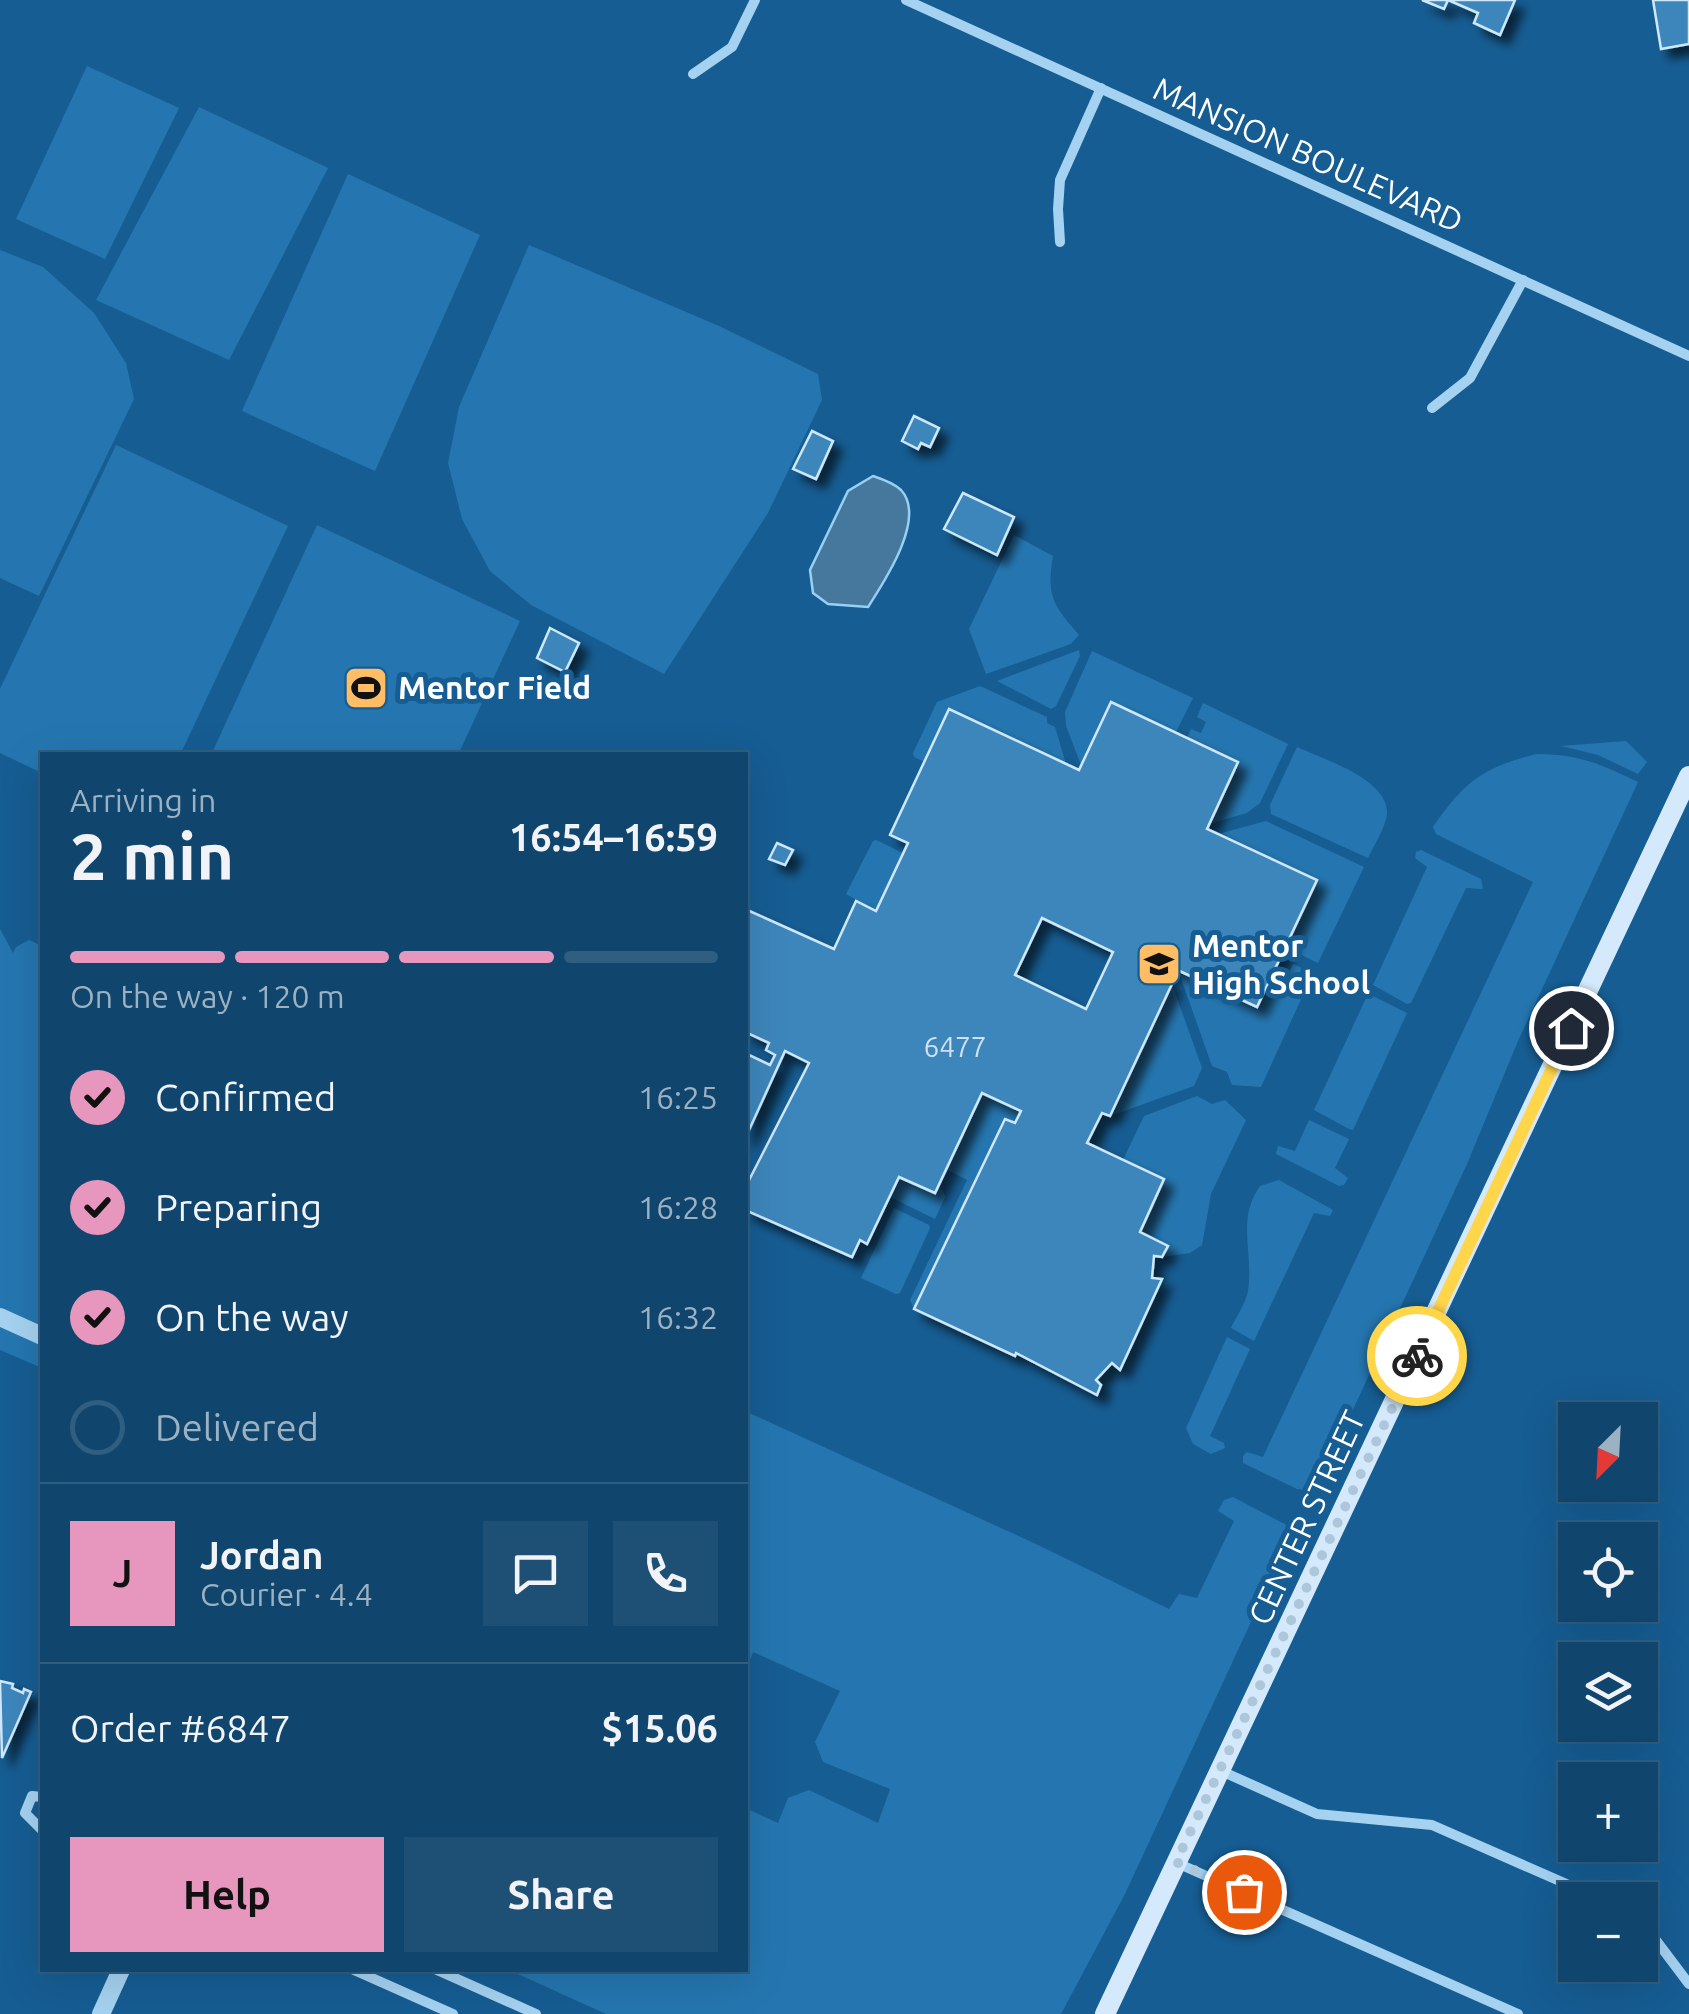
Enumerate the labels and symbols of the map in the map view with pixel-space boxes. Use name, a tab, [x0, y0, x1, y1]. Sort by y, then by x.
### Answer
street label: MANSION BOULEVARD	[1148, 70, 1469, 239]
sports icon: Mentor Field	[343, 665, 389, 711]
place label: Mentor Field	[398, 669, 591, 705]
place label: Mentor High School	[1192, 927, 1370, 1000]
school or university icon: Mentor High School	[1136, 941, 1182, 987]
pin	[1529, 986, 1614, 1071]
house number: 6477	[923, 1031, 987, 1062]
courier	[1367, 1306, 1467, 1406]
north arrow	[1558, 1402, 1658, 1502]
street label: CENTER STREET	[1241, 1405, 1371, 1630]
pin	[1202, 1850, 1287, 1935]

